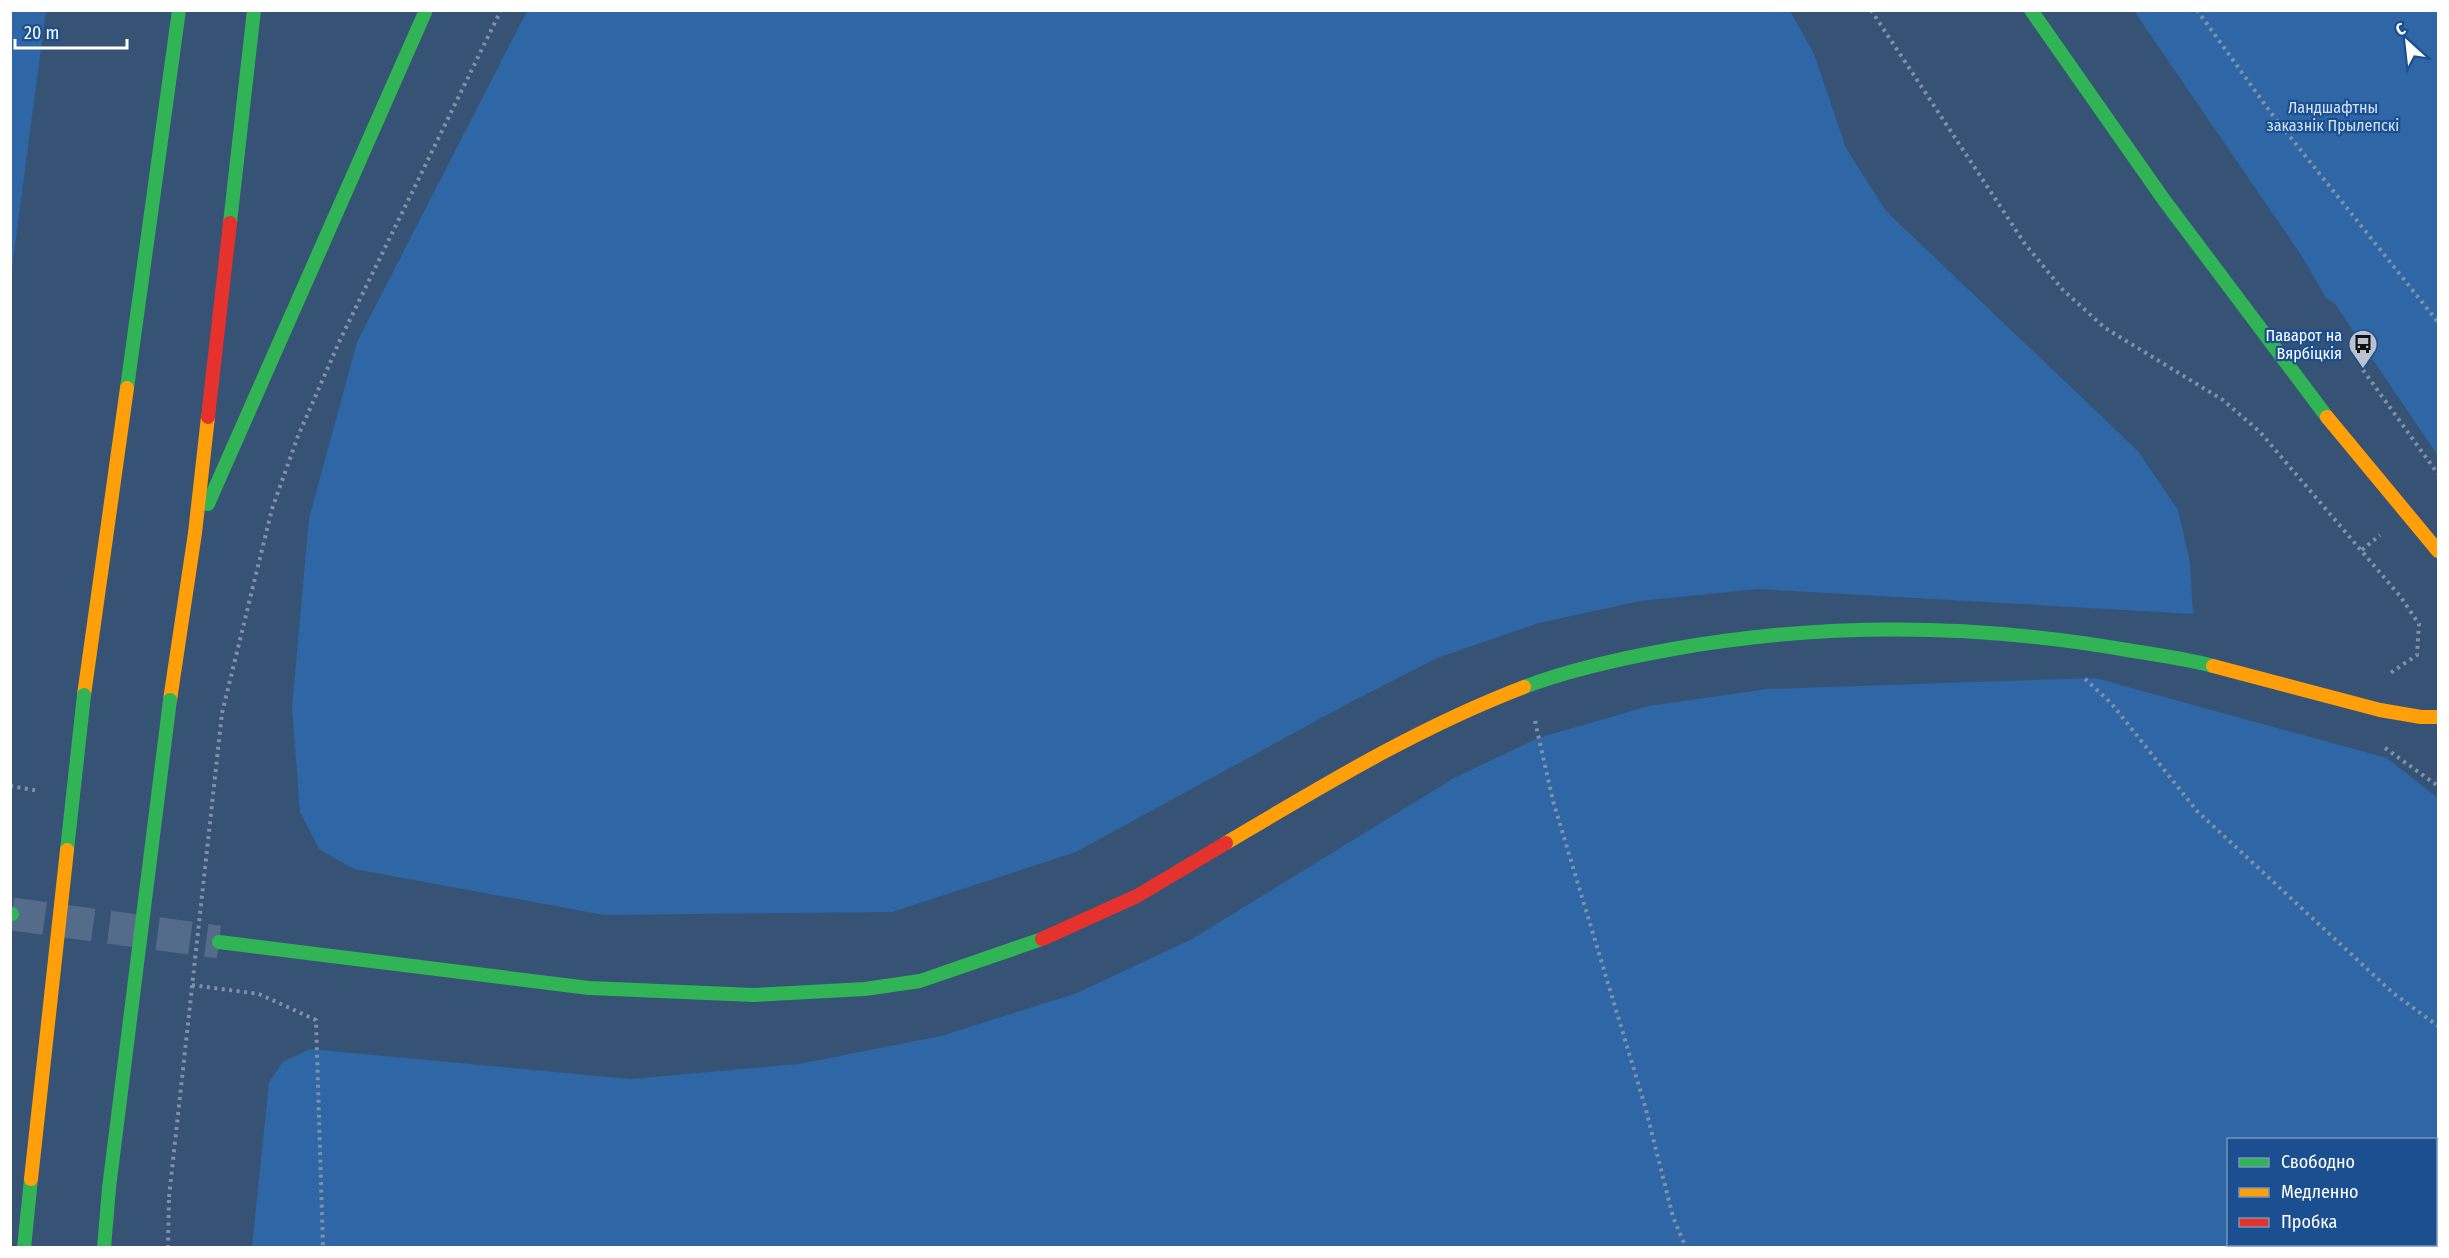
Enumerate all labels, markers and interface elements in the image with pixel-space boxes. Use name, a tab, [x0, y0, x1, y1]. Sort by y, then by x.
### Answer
scale bar	[15, 12, 128, 50]
north arrow	[2377, 12, 2437, 72]
text: С	[2392, 18, 2409, 39]
text: 20 m	[24, 22, 59, 44]
park label: Ландшафтны заказнік Прылепскі	[2267, 98, 2399, 135]
place label: Паварот на Вярбіцкія	[2266, 326, 2342, 363]
bus stop icon: Паварот на Вярбіцкія	[2347, 328, 2379, 370]
legend	[2227, 1138, 2437, 1246]
text: Свободно	[2281, 1151, 2355, 1173]
text: Медленно	[2281, 1181, 2359, 1203]
text: Пробка	[2281, 1211, 2337, 1233]

